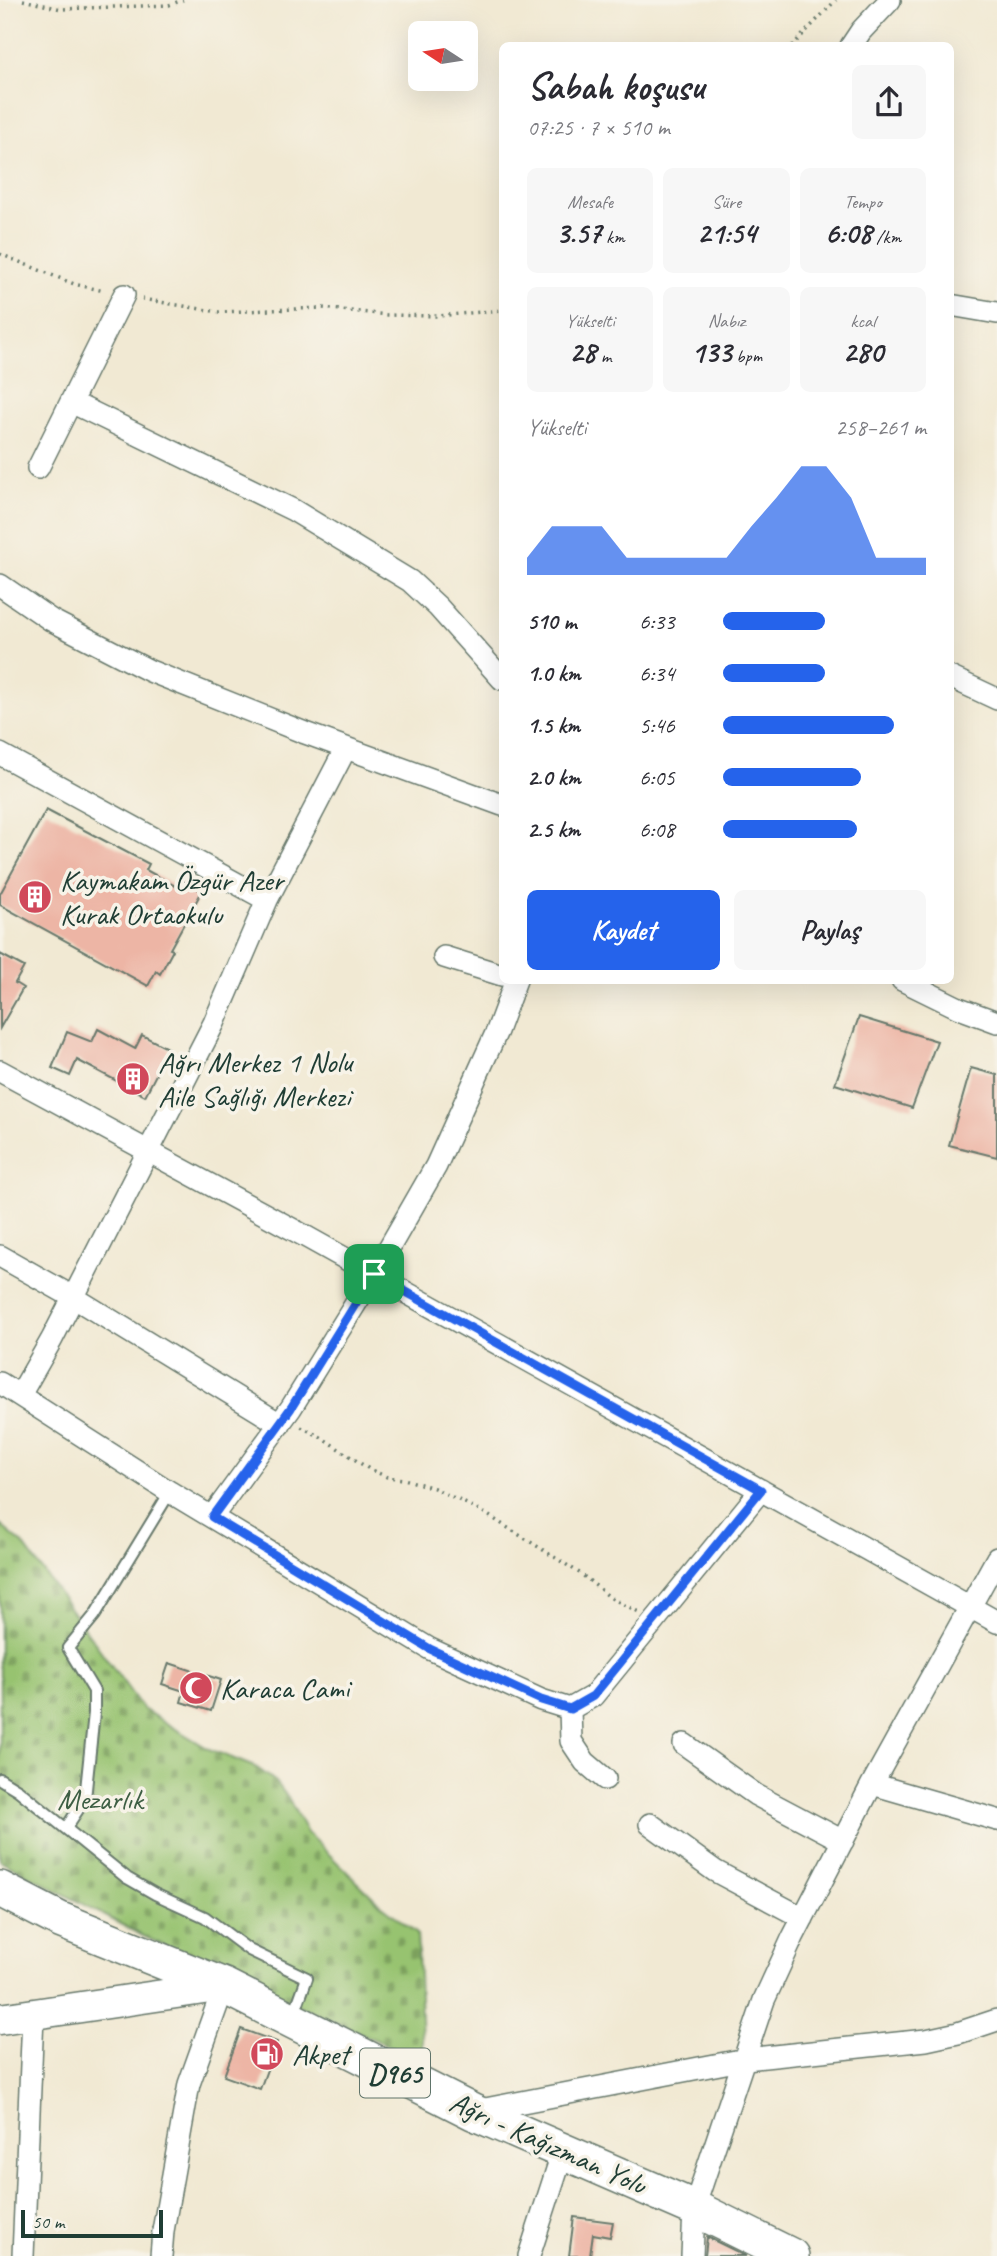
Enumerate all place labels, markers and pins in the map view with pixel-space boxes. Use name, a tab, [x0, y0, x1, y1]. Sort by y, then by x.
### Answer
place label: Kaymakam Özgür Azer Kurak Ortaokulu	[60, 861, 286, 933]
building icon: Kaymakam Özgür Azer Kurak Ortaokulu	[16, 878, 54, 916]
place label: Ağrı Merkez 1 Nolu Aile Sağlığı Merkezi	[158, 1043, 354, 1115]
building icon: Ağrı Merkez 1 Nolu Aile Sağlığı Merkezi	[114, 1060, 152, 1098]
pin	[344, 1244, 404, 1304]
mosque icon: Karaca Cami	[177, 1669, 215, 1707]
place label: Karaca Cami	[220, 1669, 353, 1707]
fuel station icon: Akpet	[248, 2035, 286, 2073]
place label: Akpet	[292, 2035, 353, 2073]

